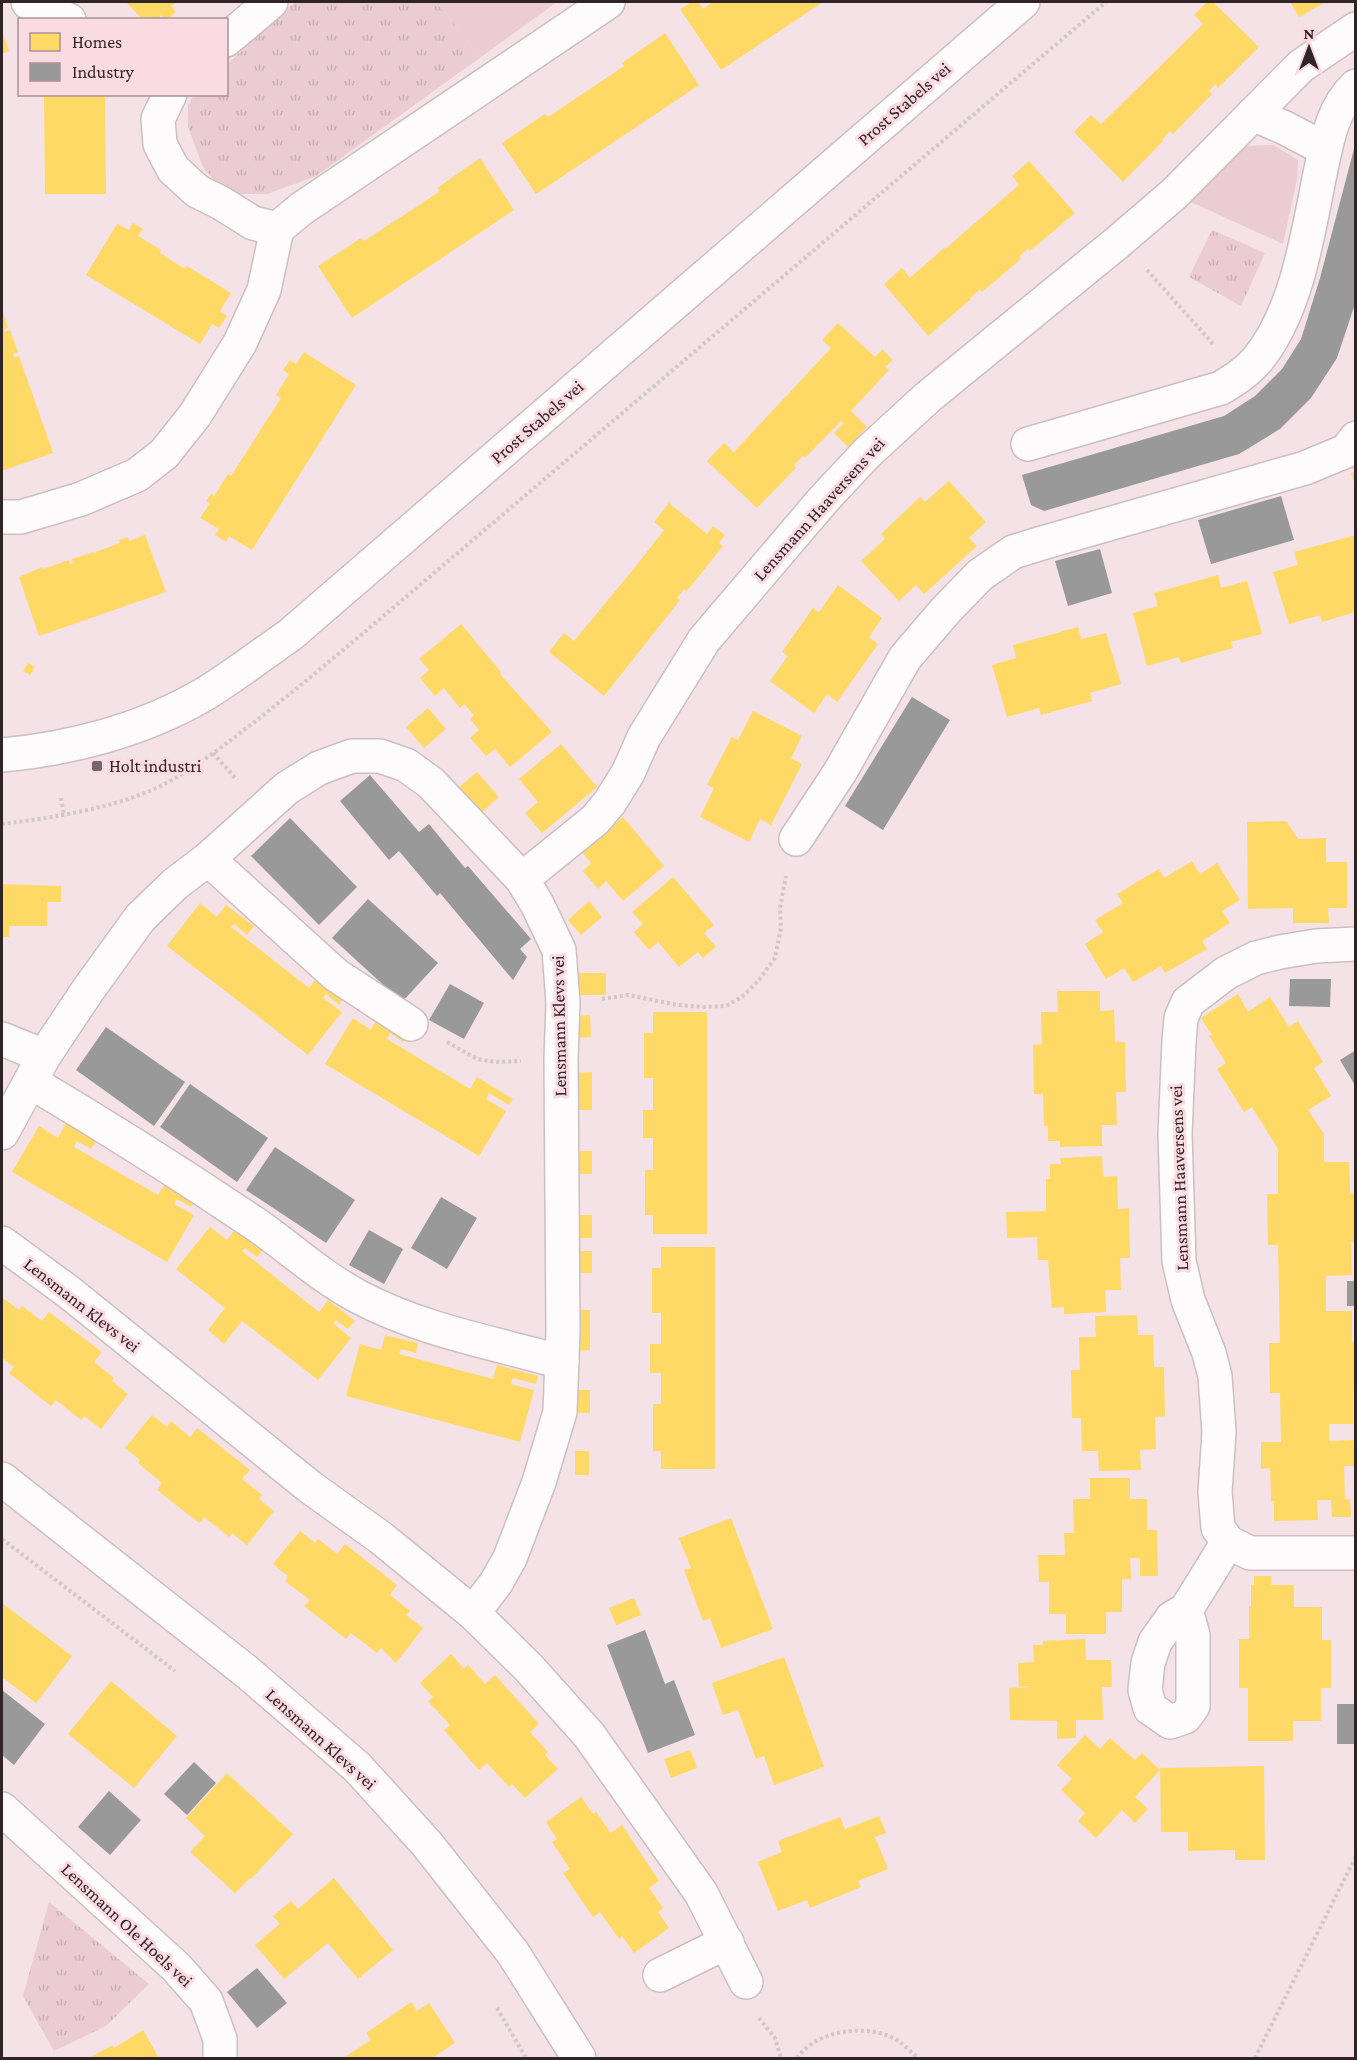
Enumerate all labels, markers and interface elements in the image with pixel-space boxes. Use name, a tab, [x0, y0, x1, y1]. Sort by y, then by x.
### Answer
legend	[18, 18, 228, 96]
north arrow	[1279, 18, 1339, 78]
text: N	[1304, 25, 1315, 42]
text: Homes	[72, 32, 122, 52]
street label: Prost Stabels vei	[854, 58, 955, 150]
text: Industry	[72, 62, 135, 82]
street label: Prost Stabels vei	[487, 376, 588, 468]
street label: Lensmann Haaversens vei	[749, 433, 889, 585]
place label: Holt industri	[109, 756, 202, 776]
marker: Holt industri	[90, 759, 104, 773]
street label: Lensmann Klevs vei	[548, 955, 570, 1097]
street label: Lensmann Haaversens vei	[1166, 1085, 1192, 1271]
street label: Lensmann Klevs vei	[20, 1254, 144, 1357]
street label: Lensmann Klevs vei	[262, 1684, 380, 1794]
street label: Lensmann Ole Hoels vei	[57, 1859, 197, 1991]

